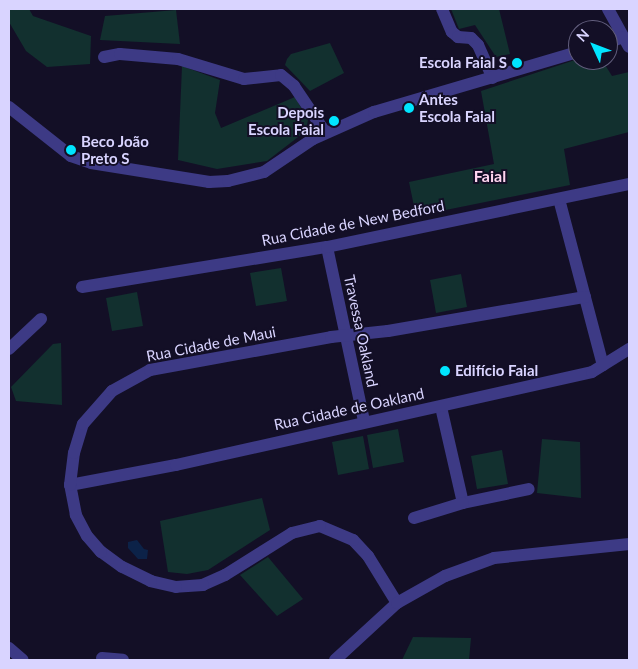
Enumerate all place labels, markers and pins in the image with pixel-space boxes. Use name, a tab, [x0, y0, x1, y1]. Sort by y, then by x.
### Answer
place label: Escola Faial S	[419, 54, 507, 72]
marker: Escola Faial S	[511, 57, 523, 69]
place label: Antes Escola Faial	[419, 90, 495, 125]
marker: Antes Escola Faial	[403, 102, 415, 114]
place label: Depois Escola Faial	[248, 103, 324, 138]
marker: Depois Escola Faial	[328, 115, 340, 127]
place label: Beco João Preto S	[81, 132, 149, 167]
marker: Beco João Preto S	[65, 144, 77, 156]
place label: Edifício Faial	[455, 362, 538, 380]
marker: Edifício Faial	[439, 365, 451, 377]

